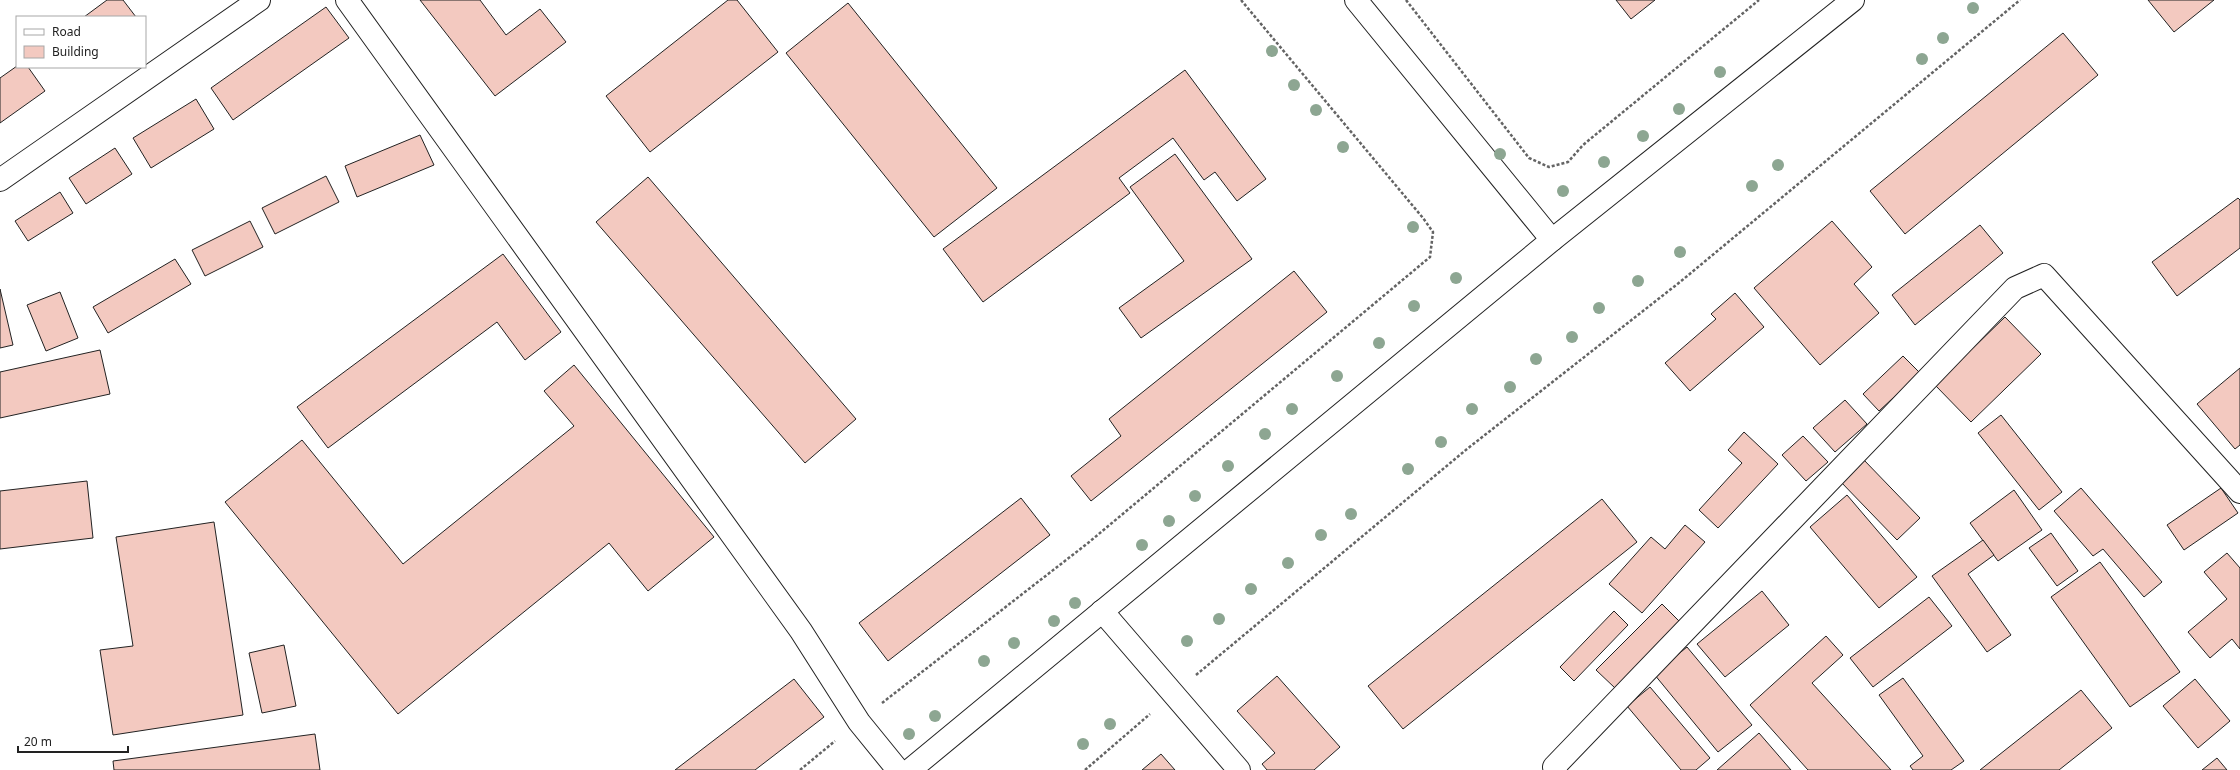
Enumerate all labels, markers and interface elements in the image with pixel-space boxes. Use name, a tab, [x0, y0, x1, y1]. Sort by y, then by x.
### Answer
legend	[16, 16, 146, 68]
text: Road	[52, 23, 81, 40]
text: Building	[52, 43, 99, 60]
scale bar	[18, 728, 128, 754]
text: 20 m	[24, 733, 52, 750]

